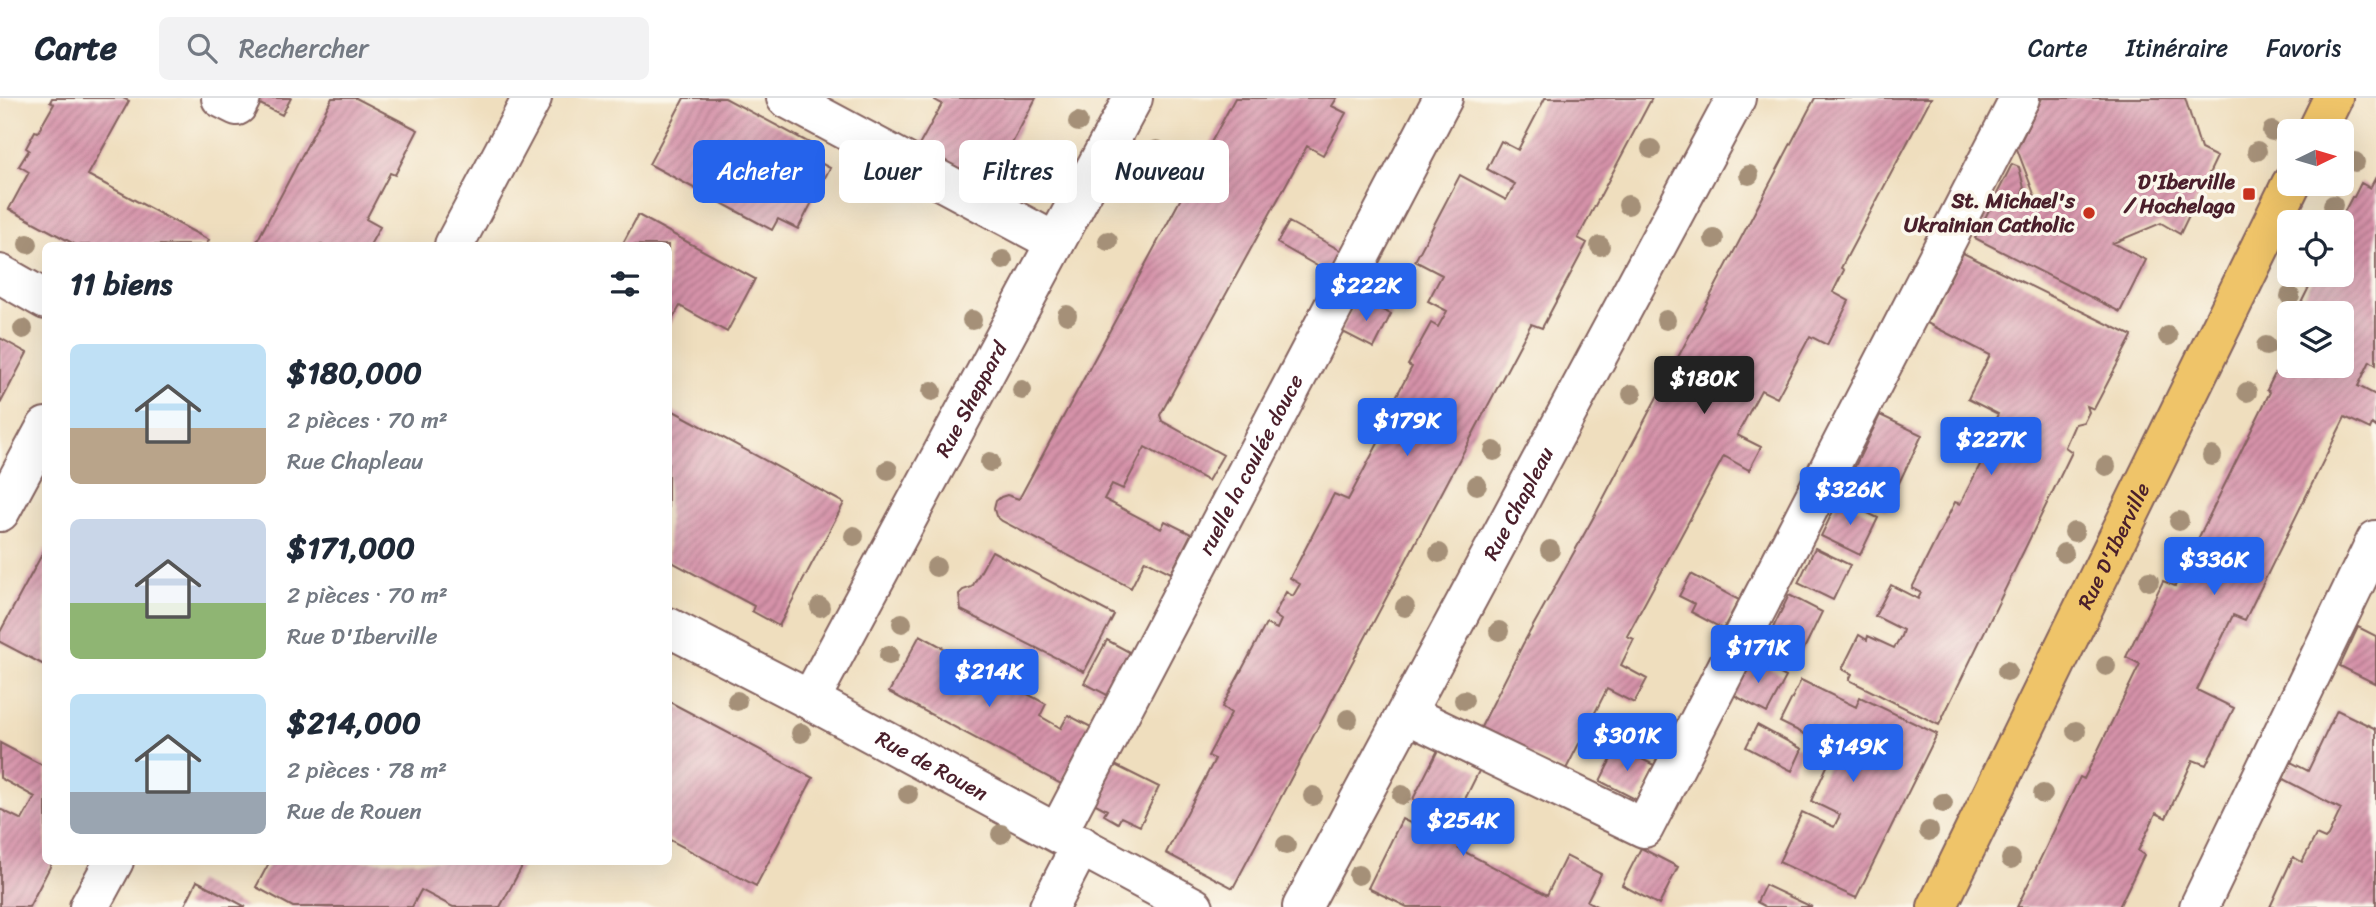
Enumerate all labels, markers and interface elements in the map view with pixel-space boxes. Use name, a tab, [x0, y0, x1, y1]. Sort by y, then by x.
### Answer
search box	[159, 17, 649, 80]
text: Carte	[35, 19, 117, 77]
text: Rechercher	[239, 25, 369, 71]
text: Carte	[2028, 27, 2088, 69]
text: Itinéraire	[2126, 27, 2228, 69]
text: Favoris	[2266, 27, 2341, 69]
icon: search	[183, 29, 221, 67]
north arrow	[2277, 119, 2354, 196]
map controls	[2277, 119, 2354, 378]
chip: Acheter	[693, 140, 825, 203]
chip: Louer	[839, 140, 945, 203]
chip: Filtres	[959, 140, 1077, 203]
chip: Nouveau	[1091, 140, 1229, 203]
place label: D'Iberville / Hochelaga	[2123, 163, 2236, 225]
place label: St. Michael's Ukrainian Catholic	[1904, 182, 2076, 244]
marker: D'Iberville / Hochelaga	[2241, 186, 2257, 202]
marker: St. Michael's Ukrainian Catholic	[2081, 205, 2097, 221]
button: locate	[2277, 210, 2354, 287]
text: 11 biens	[70, 257, 172, 311]
pin: $222K	[1317, 264, 1415, 323]
icon: filters	[606, 265, 644, 303]
text: $222K	[1331, 265, 1401, 306]
button: layers	[2277, 301, 2354, 378]
street label: Rue Sheppard	[924, 333, 1019, 464]
text: $180,000	[287, 346, 422, 400]
pin: $180K	[1655, 356, 1753, 416]
text: $180K	[1670, 358, 1738, 399]
street label: ruelle la coulée douce	[1187, 367, 1314, 562]
icon: home	[126, 372, 210, 456]
pin: $179K	[1358, 398, 1456, 458]
text: 2 pièces · 70 m²	[287, 400, 448, 441]
text: $179K	[1374, 400, 1440, 441]
pin: $227K	[1942, 418, 2040, 477]
text: $227K	[1956, 419, 2026, 460]
street label: Rue Chapleau	[1472, 440, 1565, 567]
text: Rue Chapleau	[287, 441, 423, 482]
pin: $326K	[1801, 468, 1899, 527]
text: $326K	[1816, 469, 1884, 510]
street label: Rue D'Iberville	[2066, 476, 2161, 616]
text: $171,000	[287, 521, 415, 575]
pin: $336K	[2165, 538, 2263, 597]
text: $336K	[2180, 539, 2248, 580]
icon: home	[126, 547, 210, 631]
text: 2 pièces · 70 m²	[287, 575, 448, 616]
text: Rue D'Iberville	[287, 616, 438, 657]
pin: $171K	[1709, 626, 1807, 685]
text: $171K	[1727, 627, 1789, 668]
pin: $214K	[940, 650, 1038, 709]
text: $214K	[956, 651, 1022, 692]
text: $214,000	[287, 696, 421, 750]
pin: $301K	[1578, 714, 1676, 773]
text: $301K	[1594, 715, 1660, 756]
street label: Rue de Rouen	[869, 720, 995, 812]
icon: home	[126, 722, 210, 806]
pin: $149K	[1804, 724, 1902, 784]
text: $149K	[1819, 726, 1887, 767]
text: 2 pièces · 78 m²	[287, 750, 447, 791]
text: Rue de Rouen	[287, 791, 422, 832]
pin: $254K	[1414, 798, 1512, 858]
text: $254K	[1427, 800, 1499, 841]

